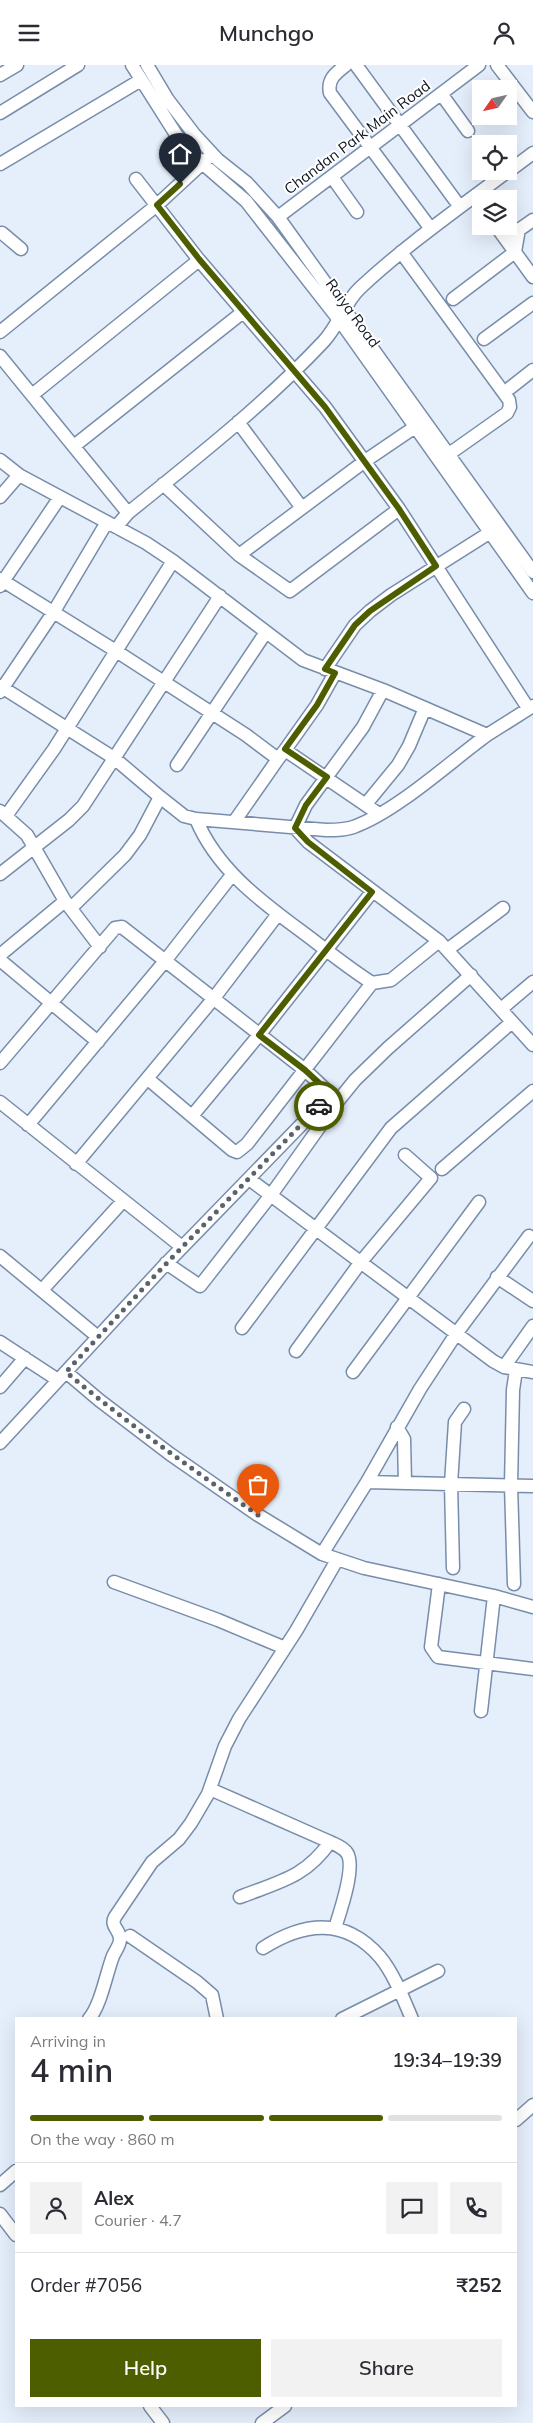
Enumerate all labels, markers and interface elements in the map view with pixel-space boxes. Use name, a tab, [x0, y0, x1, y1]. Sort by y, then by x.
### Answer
icon: menu	[15, 19, 43, 47]
text: Munchgo	[219, 19, 314, 47]
icon: person	[490, 19, 518, 47]
street label: Chandan Park Main Road	[280, 76, 434, 198]
north arrow	[472, 80, 518, 125]
map controls	[472, 80, 517, 235]
pin	[159, 133, 201, 184]
button: locate	[472, 135, 517, 180]
icon: home	[166, 140, 194, 168]
button: layers	[472, 190, 517, 235]
street label: Raiya Road	[322, 275, 384, 351]
courier	[294, 1081, 344, 1131]
icon: car	[305, 1092, 333, 1120]
pin	[237, 1464, 279, 1515]
icon: bag	[244, 1471, 272, 1499]
text: Arriving in	[30, 2031, 106, 2051]
text: 19:34–19:39	[392, 2048, 502, 2072]
text: 4 min	[30, 2050, 113, 2090]
text: On the way · 860 m	[30, 2129, 175, 2149]
button: person	[30, 2182, 82, 2234]
button: chat	[386, 2182, 438, 2234]
button: phone	[450, 2182, 502, 2234]
text: Alex	[94, 2186, 134, 2210]
text: Courier · 4.7	[94, 2210, 182, 2230]
text: Order #7056	[30, 2273, 142, 2297]
text: ₹252	[456, 2273, 502, 2297]
button: Help	[30, 2339, 261, 2397]
button: Share	[271, 2339, 502, 2397]

